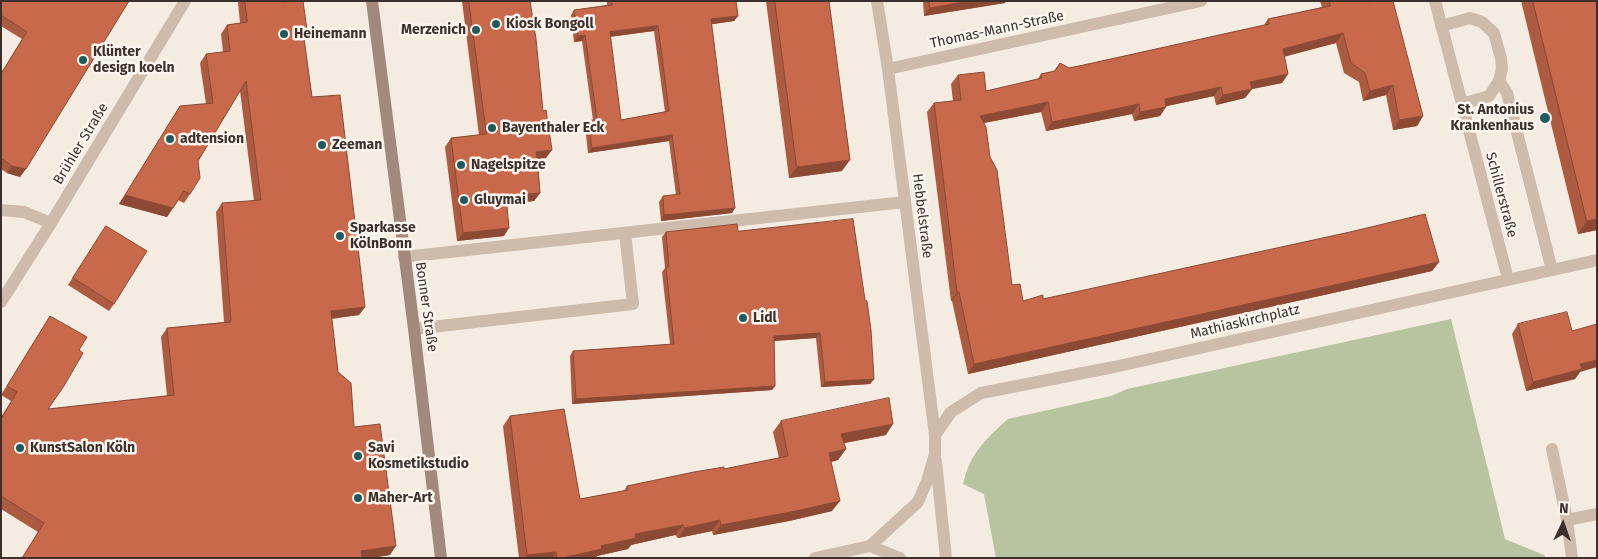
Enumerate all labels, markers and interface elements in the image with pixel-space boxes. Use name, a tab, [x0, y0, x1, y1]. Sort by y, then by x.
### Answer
street label: Thomas-Mann-Straße	[929, 8, 1065, 52]
place label: Kiosk Bongoll	[506, 16, 594, 32]
marker: Kiosk Bongoll	[490, 18, 502, 30]
place label: Merzenich	[401, 22, 466, 38]
marker: Merzenich	[470, 24, 482, 36]
place label: Heinemann	[294, 26, 366, 42]
marker: Heinemann	[278, 28, 290, 40]
place label: Klünter design koeln	[93, 44, 175, 76]
marker: Klünter design koeln	[77, 54, 89, 66]
street label: Brühler Straße	[50, 100, 112, 188]
place label: St. Antonius Krankenhaus	[1450, 102, 1534, 134]
marker: St. Antonius Krankenhaus	[1538, 111, 1552, 125]
place label: Bayenthaler Eck	[502, 120, 604, 136]
marker: Bayenthaler Eck	[486, 122, 498, 134]
place label: adtension	[180, 131, 244, 147]
marker: adtension	[164, 133, 176, 145]
place label: Zeeman	[332, 137, 382, 153]
marker: Zeeman	[316, 139, 328, 151]
street label: Schillerstraße	[1482, 151, 1520, 239]
place label: Nagelspitze	[471, 157, 546, 173]
marker: Nagelspitze	[455, 159, 467, 171]
street label: Hebbelstraße	[908, 173, 936, 259]
place label: Gluymai	[474, 192, 526, 208]
marker: Gluymai	[458, 194, 470, 206]
place label: Sparkasse KölnBonn	[350, 220, 416, 252]
marker: Sparkasse KölnBonn	[334, 230, 346, 242]
street label: Bonner Straße	[411, 261, 441, 353]
street label: Mathiaskirchplatz	[1189, 301, 1301, 343]
place label: Lidl	[753, 310, 777, 326]
marker: Lidl	[737, 312, 749, 324]
place label: KunstSalon Köln	[30, 440, 135, 456]
place label: Savi Kosmetikstudio	[368, 440, 469, 472]
marker: KunstSalon Köln	[14, 442, 26, 454]
marker: Savi Kosmetikstudio	[352, 450, 364, 462]
place label: Maher-Art	[368, 490, 433, 506]
marker: Maher-Art	[352, 492, 364, 504]
north arrow	[1538, 499, 1588, 549]
text: N	[1559, 500, 1569, 517]

